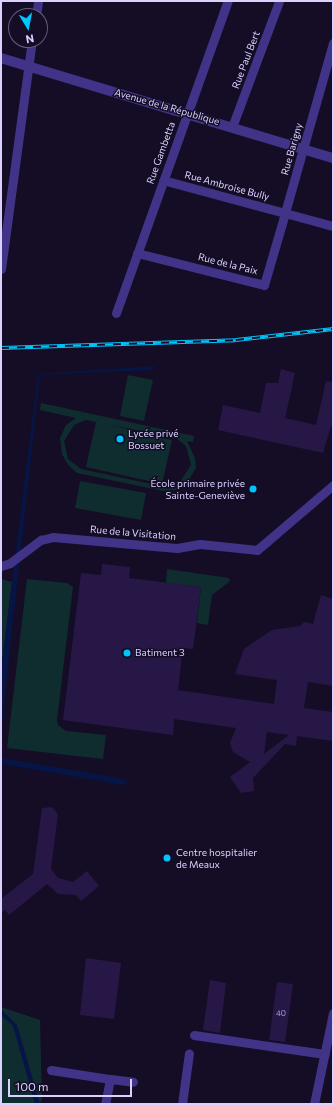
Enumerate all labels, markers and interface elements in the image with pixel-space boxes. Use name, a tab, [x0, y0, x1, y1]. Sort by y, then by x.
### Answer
north arrow	[8, 8, 48, 48]
street label: Rue Paul Bert	[230, 29, 262, 91]
text: N	[25, 32, 35, 46]
street label: Avenue de la République	[113, 86, 221, 128]
street label: Rue Gambetta	[144, 120, 178, 186]
street label: Rue Barigny	[279, 121, 305, 177]
street label: Rue Ambroise Bully	[183, 169, 271, 203]
street label: Rue de la Paix	[197, 251, 259, 277]
place label: Lycée privé Bossuet	[128, 427, 179, 450]
marker: Lycée privé Bossuet	[115, 434, 125, 444]
place label: École primaire privée Sainte-Geneviève	[150, 477, 245, 500]
marker: École primaire privée Sainte-Geneviève	[248, 484, 258, 494]
street label: Rue de la Visitation	[89, 523, 177, 543]
place label: Batiment 3	[135, 647, 185, 659]
marker: Batiment 3	[122, 648, 132, 658]
place label: Centre hospitalier de Meaux	[176, 846, 257, 870]
marker: Centre hospitalier de Meaux	[161, 852, 173, 864]
house number: 40	[276, 1009, 286, 1019]
scale bar	[10, 1071, 134, 1097]
text: 100 m	[15, 1079, 49, 1093]

